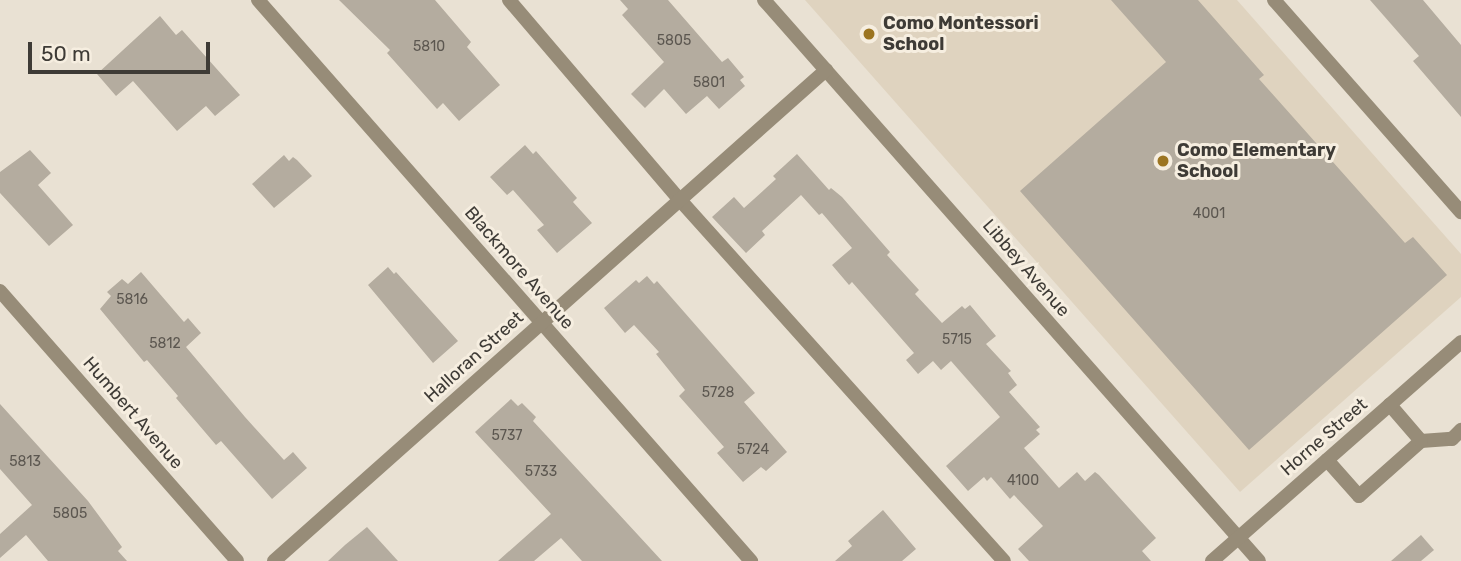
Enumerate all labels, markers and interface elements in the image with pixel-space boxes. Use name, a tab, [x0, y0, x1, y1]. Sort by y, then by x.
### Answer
place label: Como Montessori School	[883, 13, 1039, 56]
marker: Como Montessori School	[861, 26, 877, 42]
scale bar	[32, 28, 214, 72]
house number: 5805	[657, 33, 691, 49]
house number: 5810	[413, 39, 445, 55]
text: 50 m	[41, 41, 91, 66]
house number: 5801	[693, 75, 725, 91]
place label: Como Elementary School	[1177, 140, 1336, 182]
marker: Como Elementary School	[1155, 153, 1171, 169]
street label: Blackmore Avenue	[460, 202, 578, 334]
house number: 4001	[1193, 206, 1225, 222]
street label: Libbey Avenue	[977, 214, 1075, 322]
house number: 5816	[116, 292, 148, 308]
street label: Halloran Street	[420, 307, 528, 407]
house number: 5715	[942, 332, 972, 348]
house number: 5812	[149, 336, 181, 352]
street label: Humbert Avenue	[78, 352, 188, 474]
house number: 5728	[702, 385, 734, 401]
street label: Horne Street	[1276, 394, 1372, 480]
house number: 5737	[491, 428, 523, 444]
house number: 5724	[737, 442, 769, 458]
house number: 5813	[9, 454, 41, 470]
house number: 5733	[525, 464, 557, 480]
house number: 4100	[1007, 473, 1039, 489]
house number: 5805	[53, 506, 87, 522]

